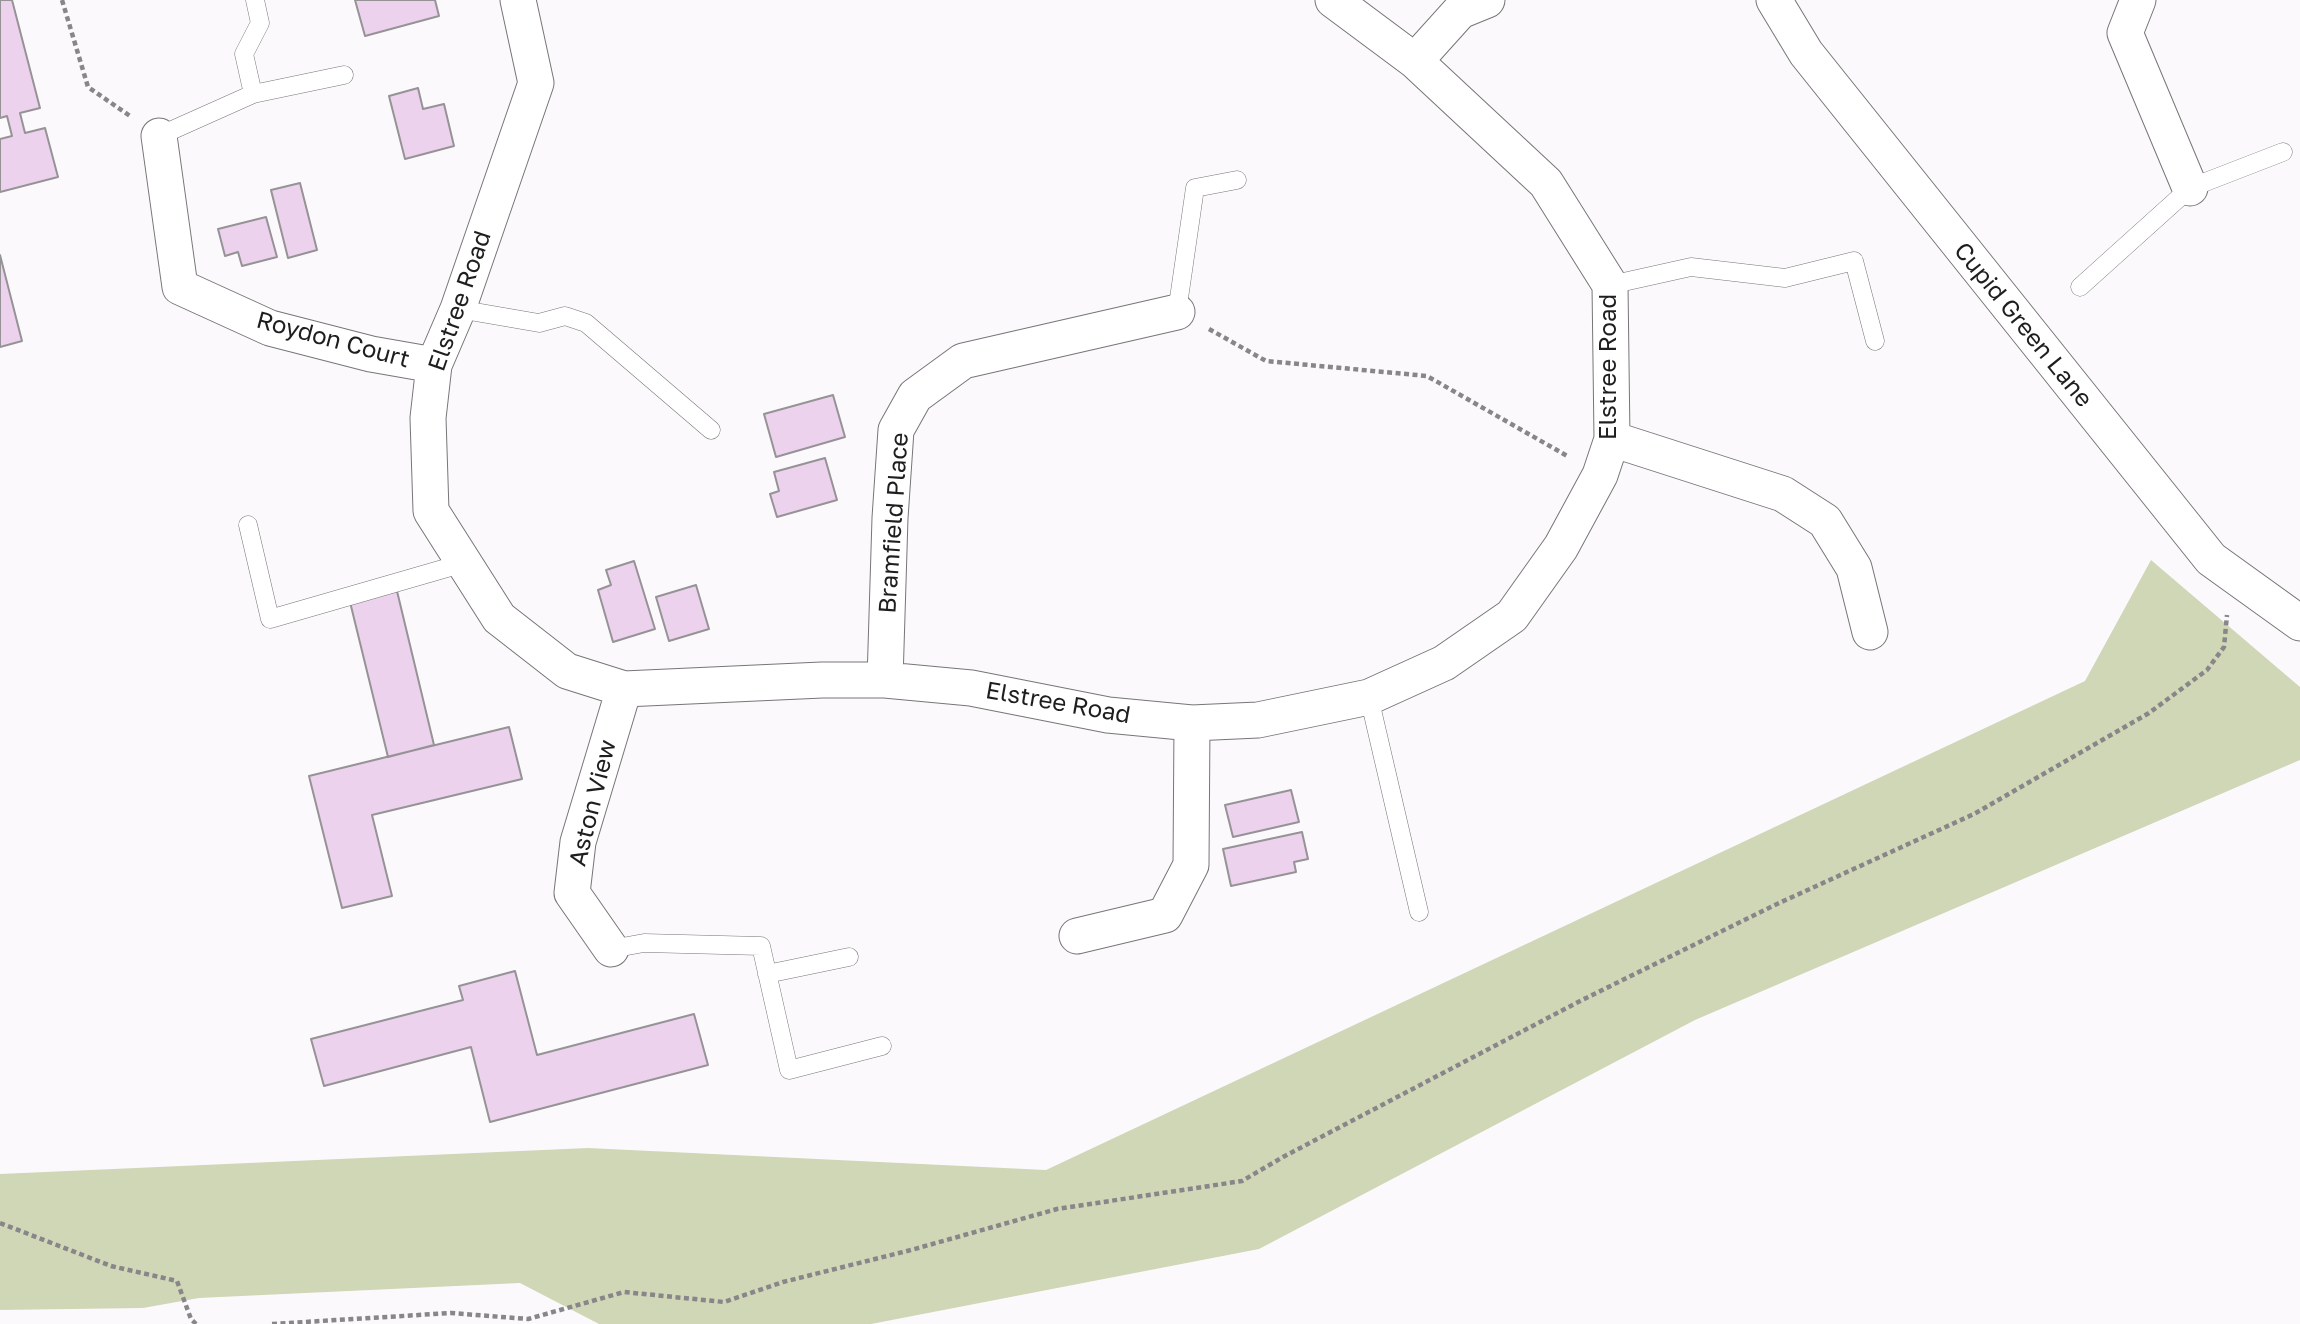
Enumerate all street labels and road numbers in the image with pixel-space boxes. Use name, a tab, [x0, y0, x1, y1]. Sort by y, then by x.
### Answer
street label: Elstree Road	[423, 227, 497, 375]
street label: Cupid Green Lane	[1948, 237, 2098, 413]
street label: Elstree Road	[1594, 294, 1622, 440]
street label: Roydon Court	[253, 306, 413, 374]
street label: Bramfield Place	[873, 432, 915, 614]
street label: Elstree Road	[983, 676, 1133, 730]
street label: Aston View	[563, 737, 623, 869]

